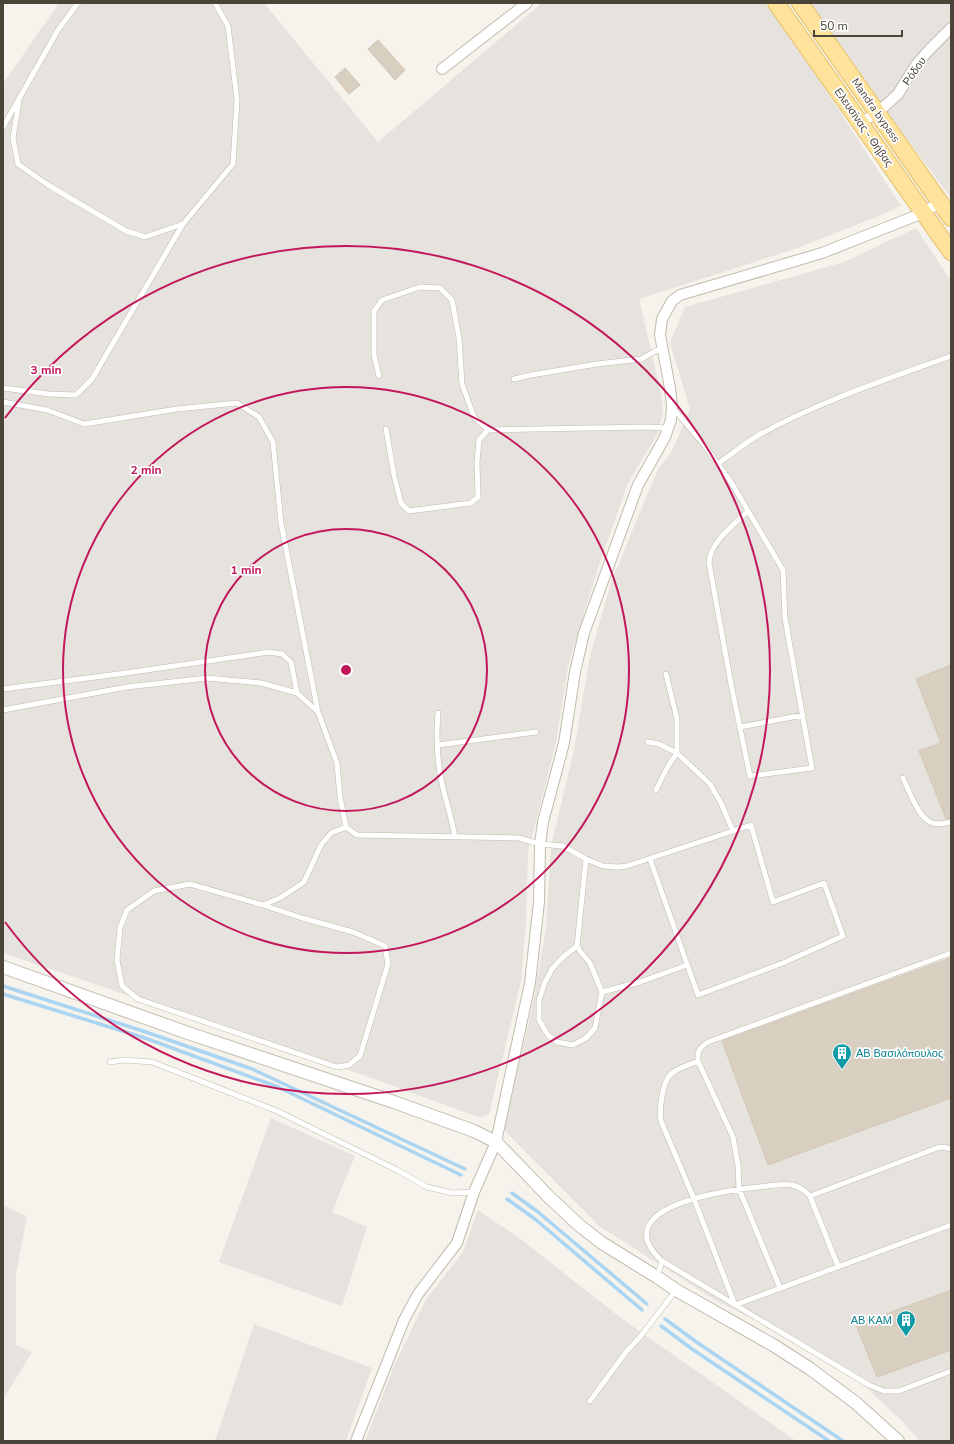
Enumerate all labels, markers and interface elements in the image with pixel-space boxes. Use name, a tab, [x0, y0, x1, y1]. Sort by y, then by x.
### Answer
scale bar	[814, 12, 902, 38]
text: 50 m	[820, 18, 848, 34]
street label: Ρόδου	[899, 54, 930, 89]
street label: Mandra bypass	[848, 75, 903, 145]
street label: Ελευσίνας - Θήβας	[831, 85, 896, 170]
text: 3 min	[30, 362, 62, 378]
text: 2 min	[130, 462, 162, 478]
text: 1 min	[230, 562, 262, 578]
centre of rings	[339, 663, 353, 677]
building icon: ΑΒ Βασιλόπουλος	[831, 1042, 853, 1070]
place label: ΑΒ Βασιλόπουλος	[856, 1046, 943, 1061]
building icon: ΑΒ ΚΑΜ	[895, 1309, 917, 1337]
place label: ΑΒ ΚΑΜ	[851, 1313, 892, 1328]

